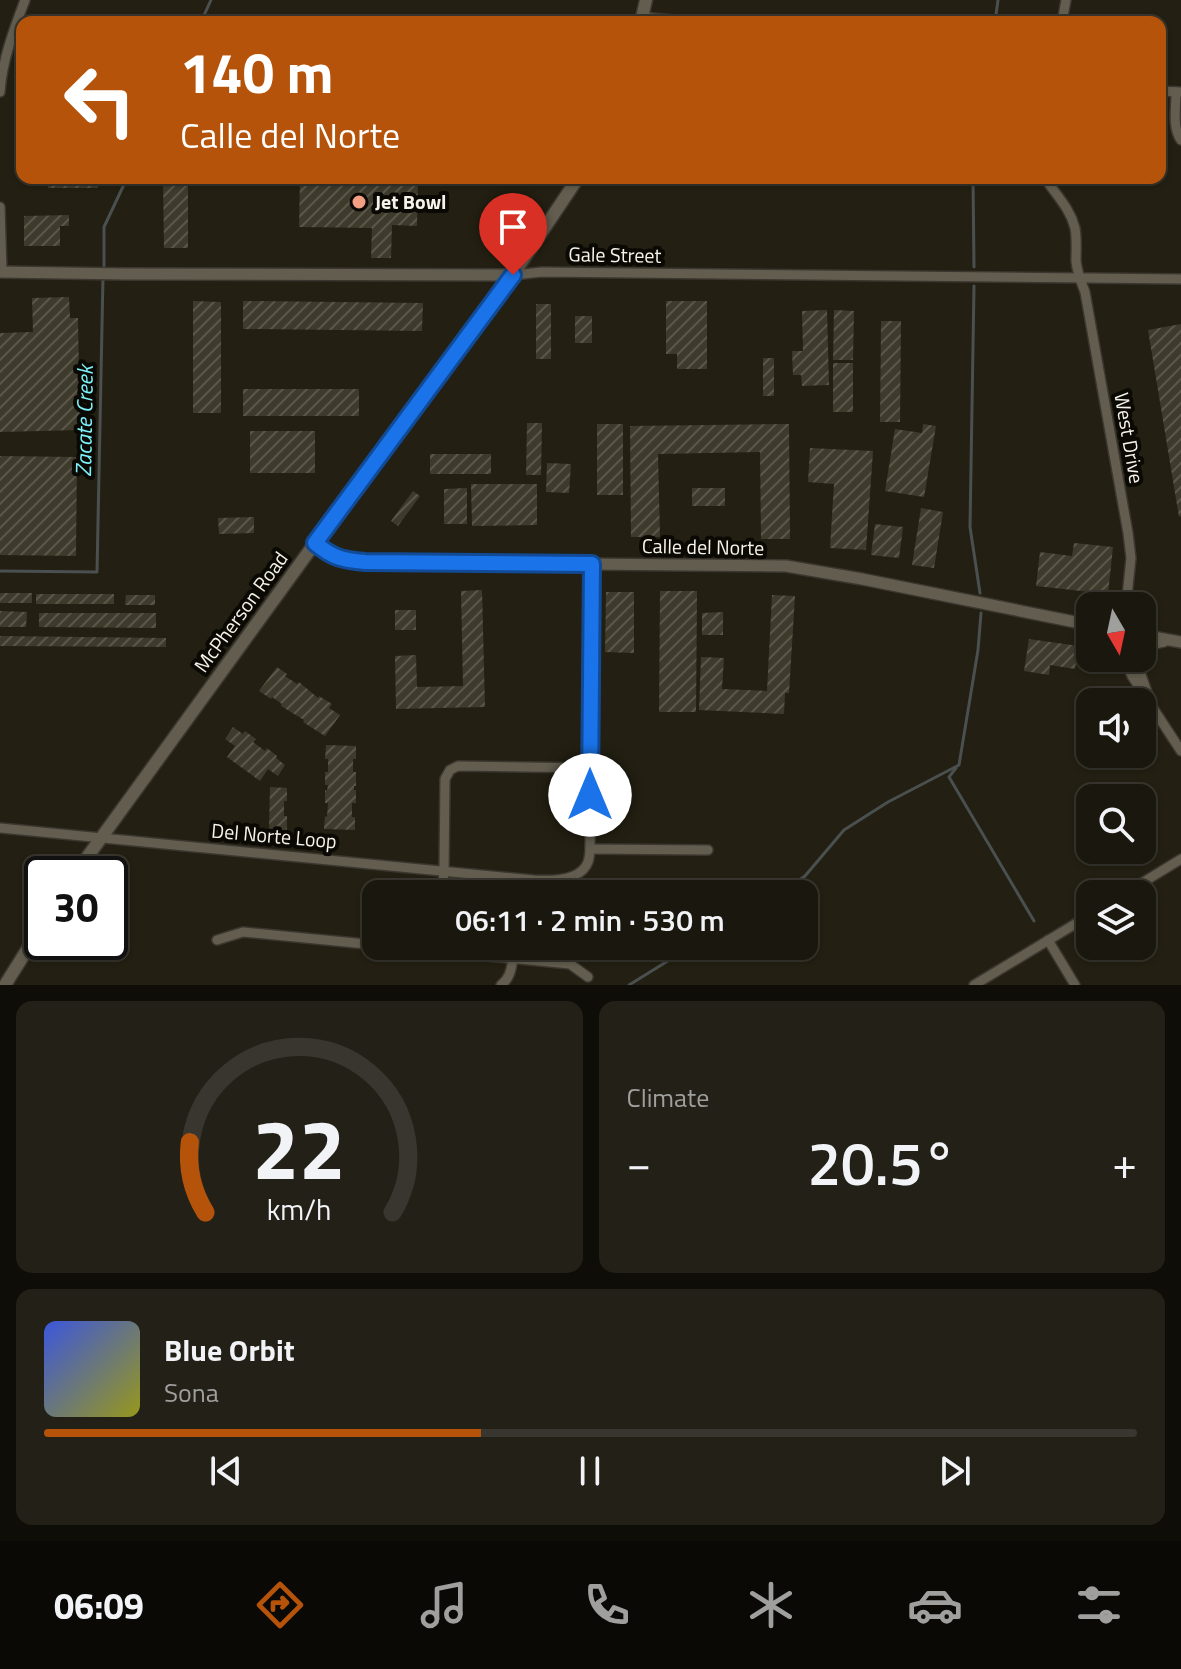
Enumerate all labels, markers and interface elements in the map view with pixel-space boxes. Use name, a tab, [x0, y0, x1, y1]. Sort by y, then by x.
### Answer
text: 140 m	[180, 30, 333, 115]
icon: left	[48, 48, 152, 152]
text: Calle del Norte	[180, 107, 400, 162]
place label: Jet Bowl	[375, 186, 446, 217]
marker: Jet Bowl	[350, 193, 368, 211]
pin	[479, 193, 547, 275]
icon: arrive	[491, 205, 535, 249]
street label: Gale Street	[568, 238, 662, 271]
water label: Zacate Creek	[66, 363, 102, 477]
street label: West Drive	[1106, 390, 1153, 486]
street label: Calle del Norte	[642, 530, 764, 563]
street label: McPherson Road	[186, 545, 295, 679]
north arrow	[1076, 592, 1156, 672]
map controls	[1076, 592, 1156, 960]
button: sound	[1076, 688, 1156, 768]
position arrow	[548, 753, 632, 837]
button: search	[1076, 784, 1156, 864]
street label: Del Norte Loop	[210, 815, 338, 856]
speed limit sign: 30	[24, 856, 128, 960]
button: layers	[1076, 880, 1156, 960]
text: 06:11 · 2 min · 530 m	[455, 897, 725, 943]
text: Climate	[627, 1078, 709, 1117]
text: 22	[253, 1085, 346, 1211]
text: 20.5°	[807, 1117, 956, 1208]
text: −	[627, 1129, 651, 1196]
text: +	[1112, 1129, 1137, 1196]
text: km/h	[267, 1188, 332, 1231]
text: Blue Orbit	[164, 1327, 295, 1373]
text: Sona	[164, 1373, 219, 1412]
icon: previous	[204, 1449, 248, 1493]
icon: pause	[568, 1449, 612, 1493]
icon: next	[933, 1449, 977, 1493]
icon: directions	[252, 1577, 308, 1633]
icon: music	[416, 1577, 472, 1633]
icon: phone	[579, 1577, 635, 1633]
icon: climate	[743, 1577, 799, 1633]
icon: car	[907, 1577, 963, 1633]
icon: filters	[1071, 1577, 1127, 1633]
text: 06:09	[54, 1578, 144, 1633]

